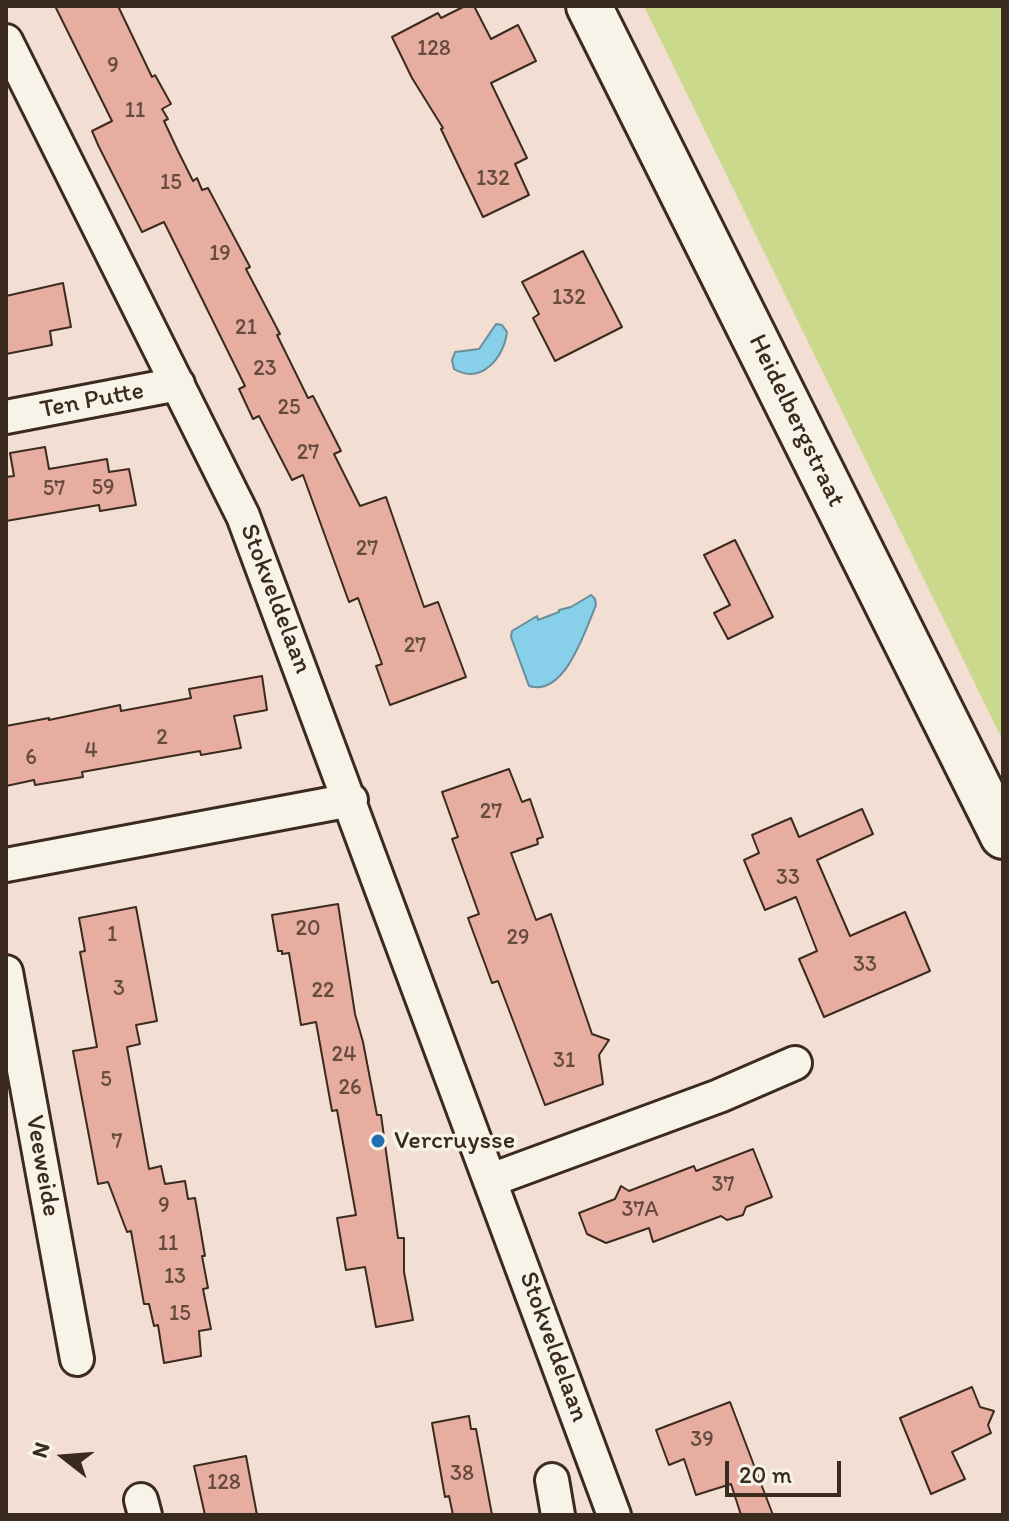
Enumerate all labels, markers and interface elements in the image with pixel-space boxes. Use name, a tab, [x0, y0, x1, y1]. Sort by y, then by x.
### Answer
house number: 128	[417, 36, 451, 62]
house number: 9	[107, 53, 119, 79]
house number: 11	[125, 98, 145, 124]
house number: 132	[476, 166, 510, 192]
house number: 15	[160, 170, 182, 196]
house number: 19	[209, 241, 231, 267]
house number: 132	[552, 285, 586, 311]
house number: 21	[235, 315, 257, 341]
street label: Heidelbergstraat	[741, 330, 851, 512]
house number: 23	[253, 356, 277, 382]
street label: Ten Putte	[37, 376, 147, 426]
house number: 25	[277, 395, 301, 421]
house number: 27	[297, 440, 319, 466]
house number: 59	[91, 475, 115, 501]
house number: 57	[43, 476, 65, 502]
street label: Stokveldelaan	[232, 520, 318, 678]
house number: 27	[356, 536, 378, 562]
house number: 27	[404, 633, 426, 659]
house number: 2	[156, 725, 168, 751]
house number: 4	[84, 738, 98, 764]
house number: 6	[25, 745, 37, 771]
house number: 27	[480, 799, 502, 825]
house number: 33	[776, 865, 800, 891]
house number: 20	[295, 916, 321, 942]
house number: 1	[107, 922, 117, 948]
house number: 29	[506, 925, 530, 951]
house number: 33	[853, 952, 877, 978]
house number: 3	[113, 976, 125, 1002]
house number: 22	[311, 978, 335, 1004]
house number: 24	[332, 1042, 356, 1068]
house number: 31	[553, 1048, 575, 1074]
house number: 5	[100, 1067, 112, 1093]
house number: 26	[338, 1075, 362, 1101]
street label: Veeweide	[18, 1113, 66, 1219]
place label: Vercruysse	[394, 1125, 515, 1157]
house number: 7	[112, 1129, 122, 1155]
marker: Vercruysse	[369, 1132, 387, 1150]
house number: 37	[712, 1172, 734, 1198]
house number: 9	[158, 1193, 170, 1219]
house number: 37A	[622, 1197, 658, 1223]
house number: 11	[158, 1231, 178, 1257]
house number: 13	[164, 1264, 186, 1290]
street label: Stokveldelaan	[511, 1268, 595, 1426]
house number: 15	[169, 1301, 191, 1327]
north arrow	[24, 1417, 104, 1497]
house number: 39	[690, 1427, 714, 1453]
text: N	[25, 1439, 56, 1461]
scale bar	[729, 1445, 845, 1495]
text: 20 m	[739, 1460, 792, 1489]
house number: 38	[450, 1461, 474, 1487]
house number: 128	[207, 1470, 241, 1496]

